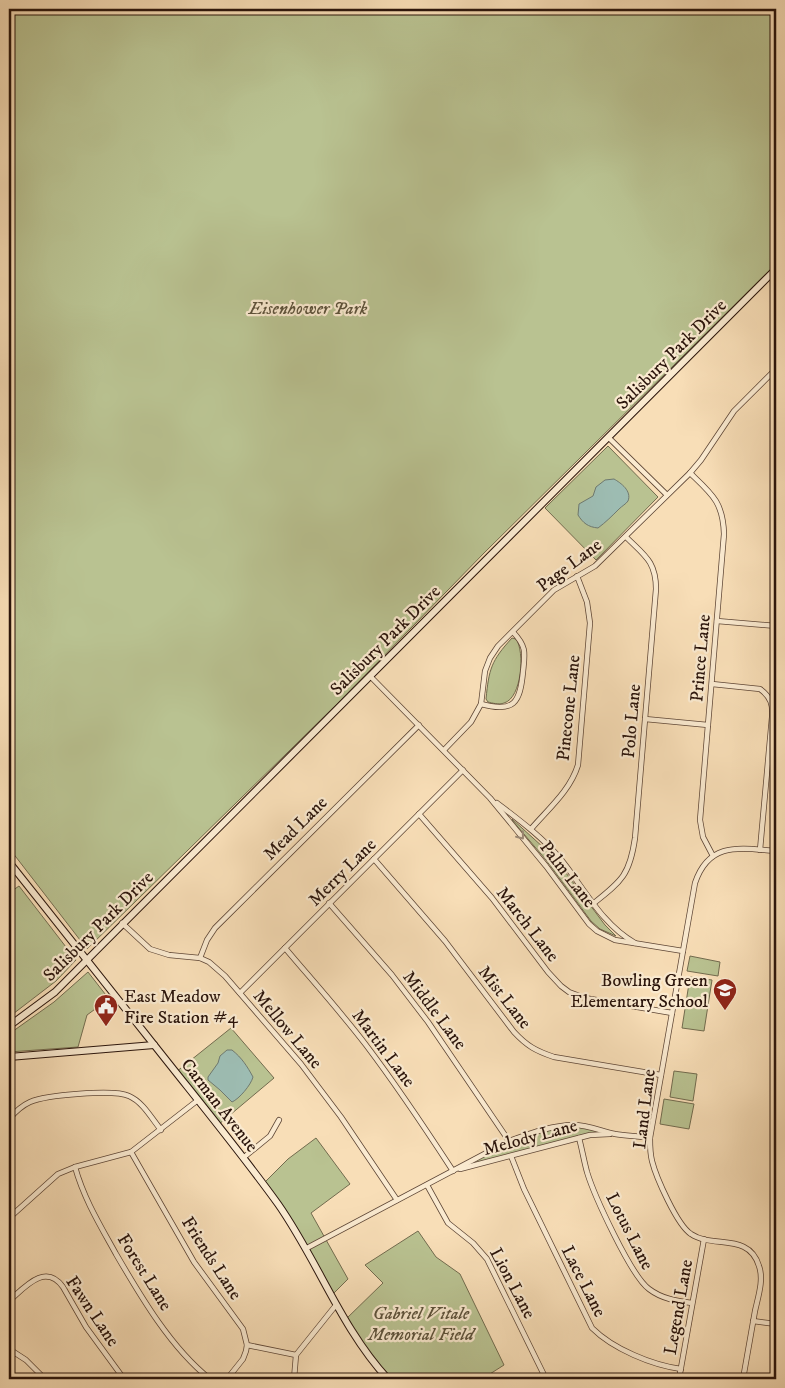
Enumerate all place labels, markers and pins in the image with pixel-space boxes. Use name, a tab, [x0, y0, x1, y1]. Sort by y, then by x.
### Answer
place label: Bowling Green Elementary School	[570, 970, 709, 1013]
school or university icon: Bowling Green Elementary School	[712, 977, 738, 1011]
place label: East Meadow Fire Station #4	[124, 986, 238, 1029]
public building icon: East Meadow Fire Station #4	[93, 993, 119, 1027]

